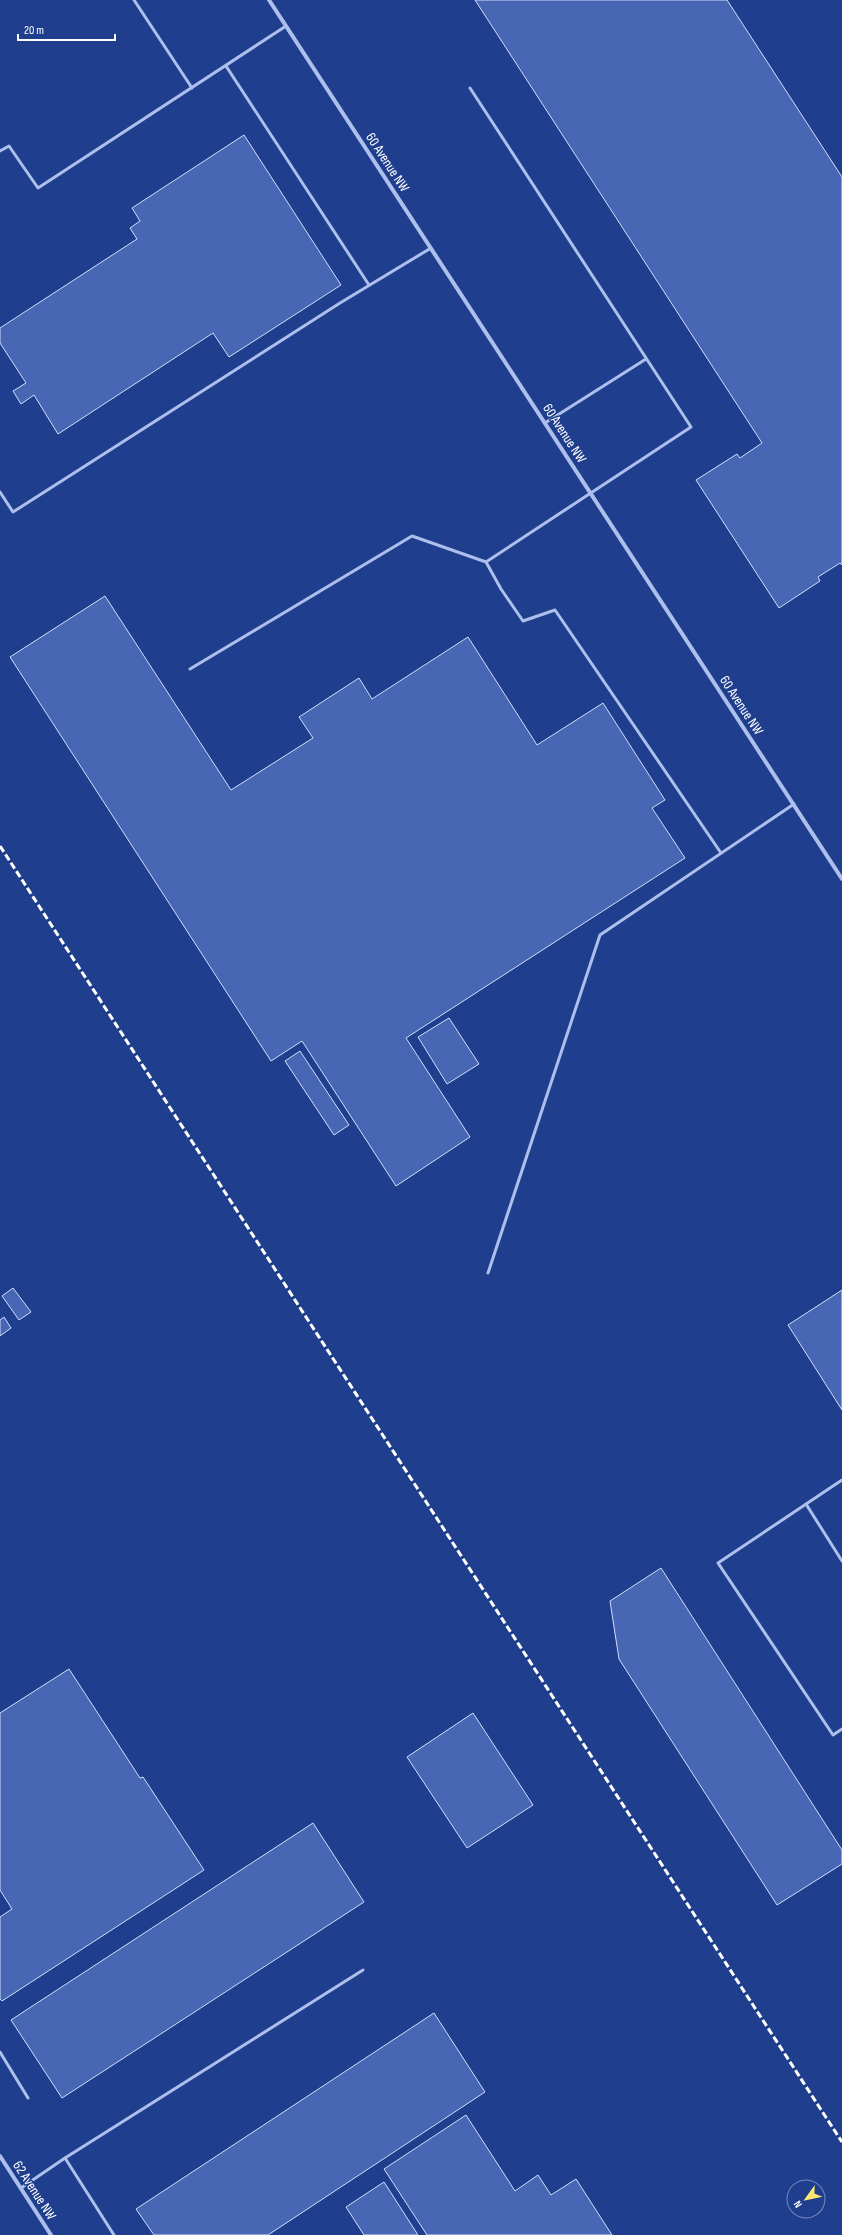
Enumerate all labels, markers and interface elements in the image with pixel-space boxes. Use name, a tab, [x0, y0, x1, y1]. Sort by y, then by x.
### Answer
scale bar	[18, 16, 115, 42]
text: 20 m	[24, 23, 44, 38]
street label: 60 Avenue NW	[362, 129, 413, 195]
street label: 60 Avenue NW	[539, 400, 590, 466]
street label: 60 Avenue NW	[716, 672, 767, 738]
street label: 62 Avenue NW	[9, 2158, 60, 2223]
north arrow	[786, 2179, 826, 2219]
text: N	[791, 2198, 805, 2210]

